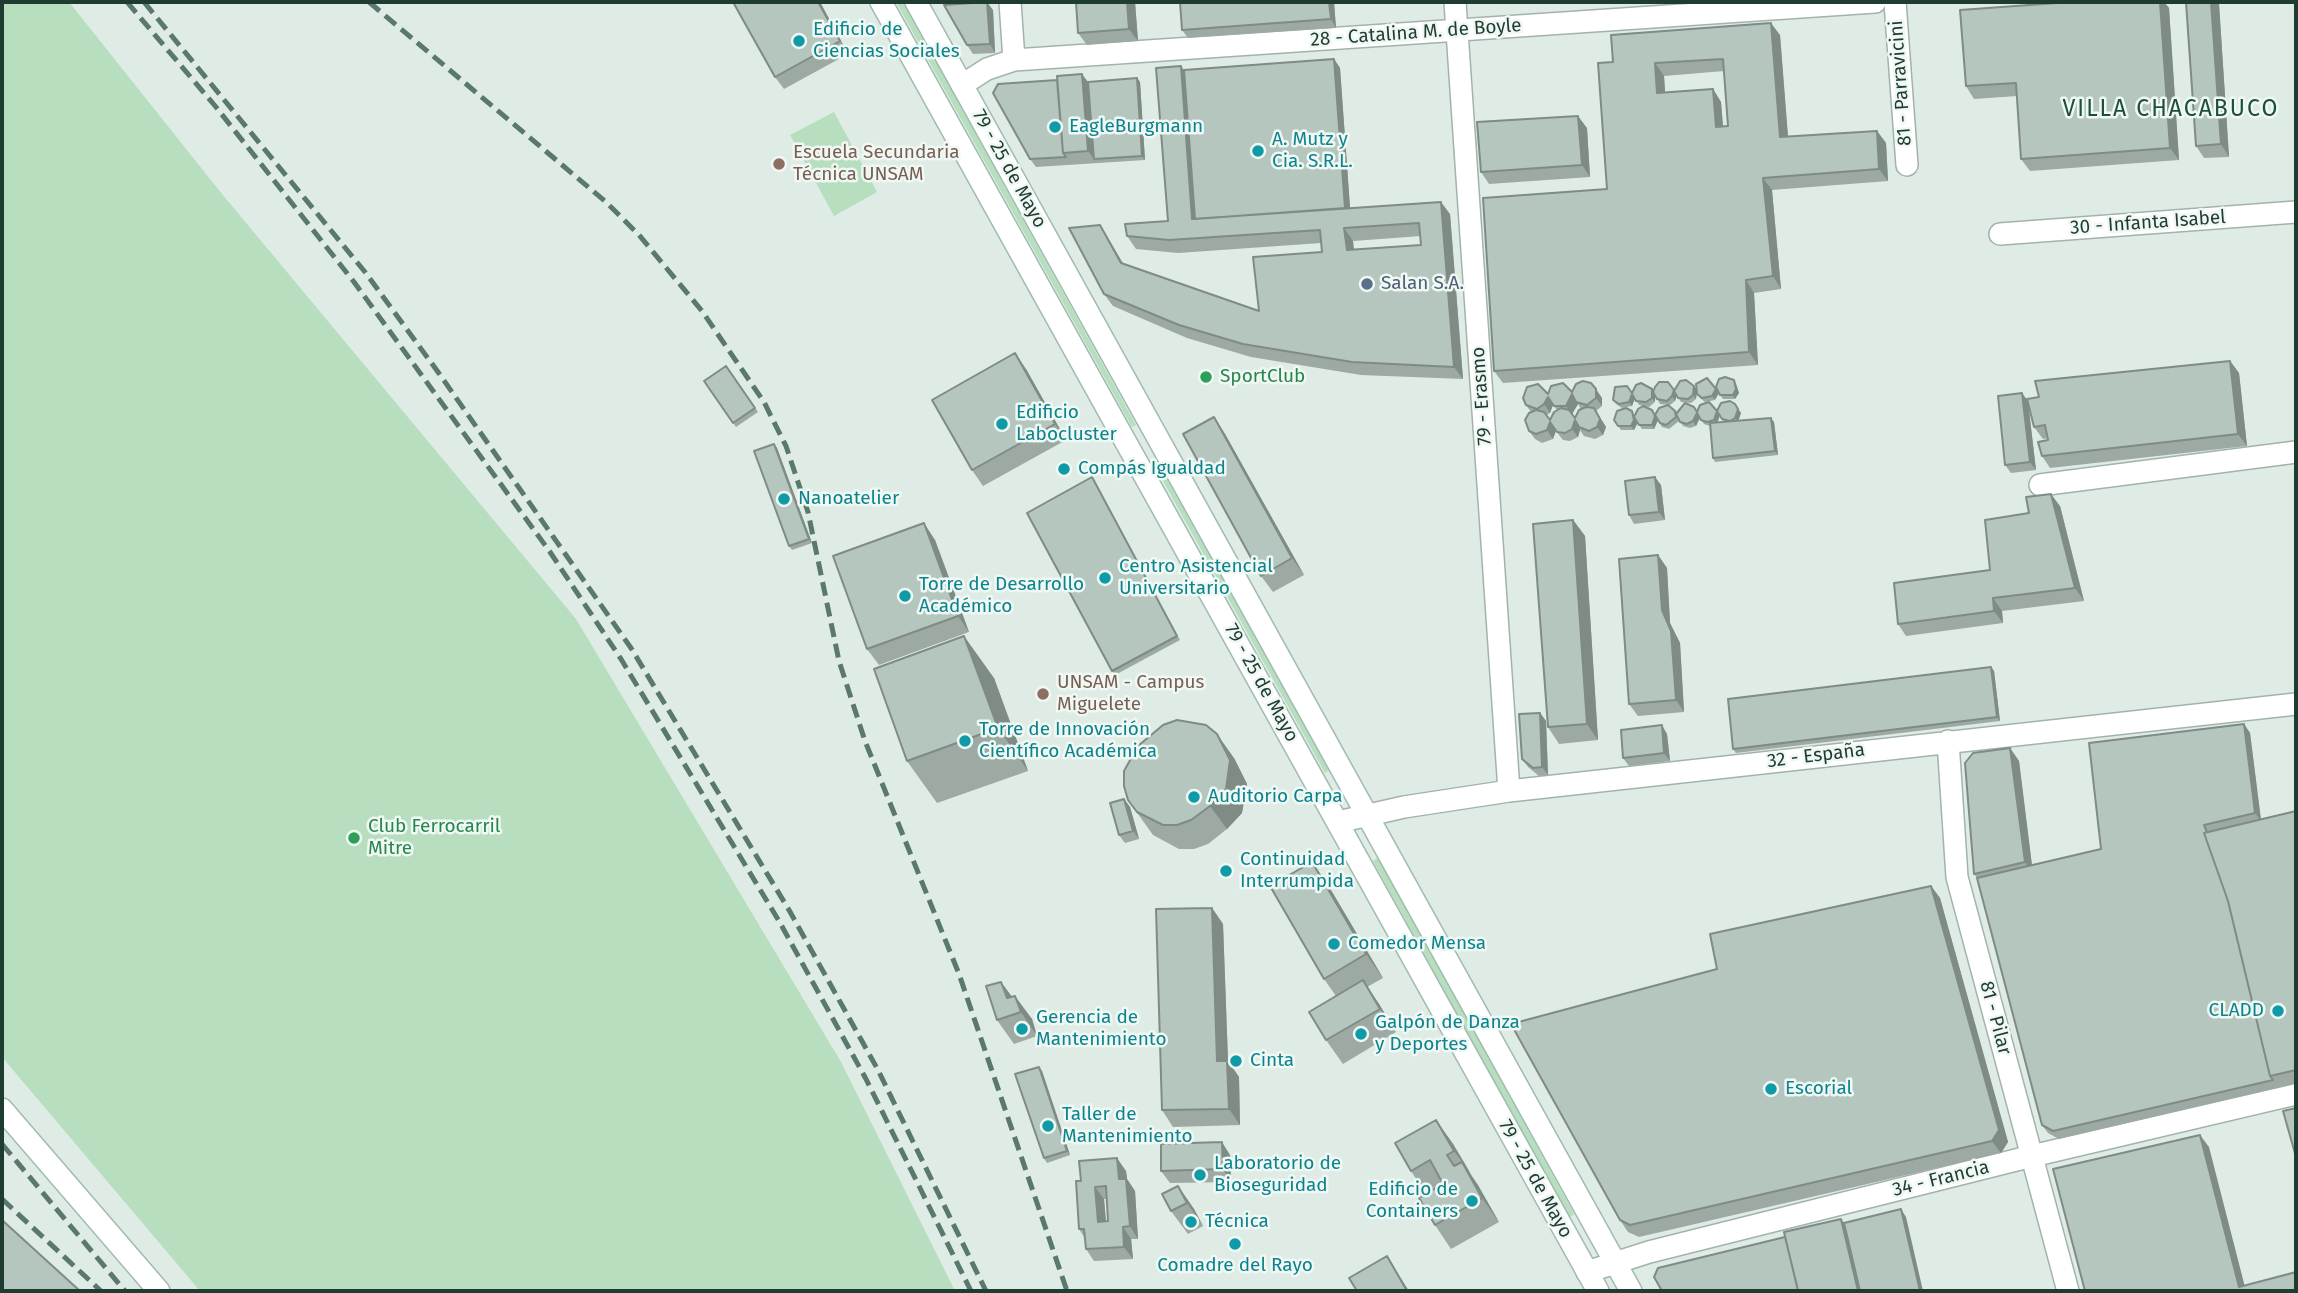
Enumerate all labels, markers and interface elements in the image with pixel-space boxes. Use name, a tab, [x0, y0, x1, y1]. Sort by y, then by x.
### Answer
street label: 28 - Catalina M. de Boyle	[1310, 14, 1522, 52]
place label: Edificio de Ciencias Sociales	[813, 19, 960, 63]
street label: 81 - Parravicini	[1885, 19, 1917, 147]
marker: Edificio de Ciencias Sociales	[791, 33, 807, 49]
district label: VILLA CHACABUCO	[2064, 96, 2278, 124]
street label: 79 - 25 de Mayo	[967, 106, 1051, 232]
place label: EagleBurgmann	[1069, 116, 1203, 138]
marker: EagleBurgmann	[1047, 119, 1063, 135]
place label: A. Mutz y Cia. S.R.L.	[1272, 129, 1353, 173]
place label: Escuela Secundaria Técnica UNSAM	[793, 142, 960, 186]
marker: A. Mutz y Cia. S.R.L.	[1250, 143, 1266, 159]
marker: Escuela Secundaria Técnica UNSAM	[771, 156, 787, 172]
street label: 30 - Infanta Isabel	[2069, 206, 2227, 240]
place label: Salan S.A.	[1381, 273, 1464, 295]
marker: Salan S.A.	[1359, 276, 1375, 292]
street label: 79 - Erasmo	[1467, 346, 1497, 446]
place label: SportClub	[1220, 366, 1305, 388]
marker: SportClub	[1198, 369, 1214, 385]
place label: Edificio Labocluster	[1016, 402, 1117, 446]
marker: Edificio Labocluster	[994, 416, 1010, 432]
place label: Compás Igualdad	[1078, 458, 1226, 480]
marker: Compás Igualdad	[1056, 461, 1072, 477]
place label: Nanoatelier	[798, 488, 899, 510]
marker: Nanoatelier	[776, 491, 792, 507]
place label: Centro Asistencial Universitario	[1119, 556, 1273, 600]
marker: Centro Asistencial Universitario	[1097, 570, 1113, 586]
place label: Torre de Desarrollo Académico	[919, 574, 1084, 618]
marker: Torre de Desarrollo Académico	[897, 588, 913, 604]
street label: 79 - 25 de Mayo	[1219, 620, 1303, 746]
place label: UNSAM - Campus Miguelete	[1057, 672, 1204, 716]
marker: UNSAM - Campus Miguelete	[1035, 686, 1051, 702]
place label: Torre de Innovación Científico Académica	[979, 719, 1157, 763]
marker: Torre de Innovación Científico Académica	[957, 733, 973, 749]
street label: 32 - España	[1766, 739, 1866, 773]
place label: Auditorio Carpa	[1208, 786, 1343, 808]
marker: Auditorio Carpa	[1186, 789, 1202, 805]
place label: Club Ferrocarril Mitre	[368, 816, 500, 860]
marker: Club Ferrocarril Mitre	[346, 830, 362, 846]
place label: Continuidad Interrumpida	[1240, 849, 1354, 893]
marker: Continuidad Interrumpida	[1218, 863, 1234, 879]
place label: Comedor Mensa	[1348, 933, 1486, 955]
marker: Comedor Mensa	[1326, 936, 1342, 952]
street label: 81 - Pilar	[1974, 979, 2016, 1057]
place label: CLADD	[2209, 1000, 2264, 1022]
marker: CLADD	[2270, 1003, 2286, 1019]
place label: Gerencia de Mantenimiento	[1036, 1007, 1166, 1051]
place label: Galpón de Danza y Deportes	[1375, 1012, 1520, 1056]
marker: Gerencia de Mantenimiento	[1014, 1021, 1030, 1037]
marker: Galpón de Danza y Deportes	[1353, 1026, 1369, 1042]
place label: Cinta	[1250, 1050, 1294, 1072]
marker: Cinta	[1228, 1053, 1244, 1069]
place label: Escorial	[1785, 1078, 1852, 1100]
marker: Escorial	[1763, 1081, 1779, 1097]
place label: Taller de Mantenimiento	[1062, 1104, 1192, 1148]
street label: 79 - 25 de Mayo	[1493, 1116, 1577, 1242]
marker: Taller de Mantenimiento	[1040, 1118, 1056, 1134]
place label: Laboratorio de Bioseguridad	[1214, 1153, 1341, 1197]
street label: 34 - Francia	[1890, 1156, 1992, 1202]
marker: Laboratorio de Bioseguridad	[1192, 1167, 1208, 1183]
place label: Edificio de Containers	[1366, 1179, 1458, 1223]
marker: Edificio de Containers	[1464, 1193, 1480, 1209]
place label: Técnica	[1205, 1211, 1269, 1233]
marker: Técnica	[1183, 1214, 1199, 1230]
marker: Comadre del Rayo	[1227, 1236, 1243, 1252]
place label: Comadre del Rayo	[1157, 1255, 1313, 1277]

